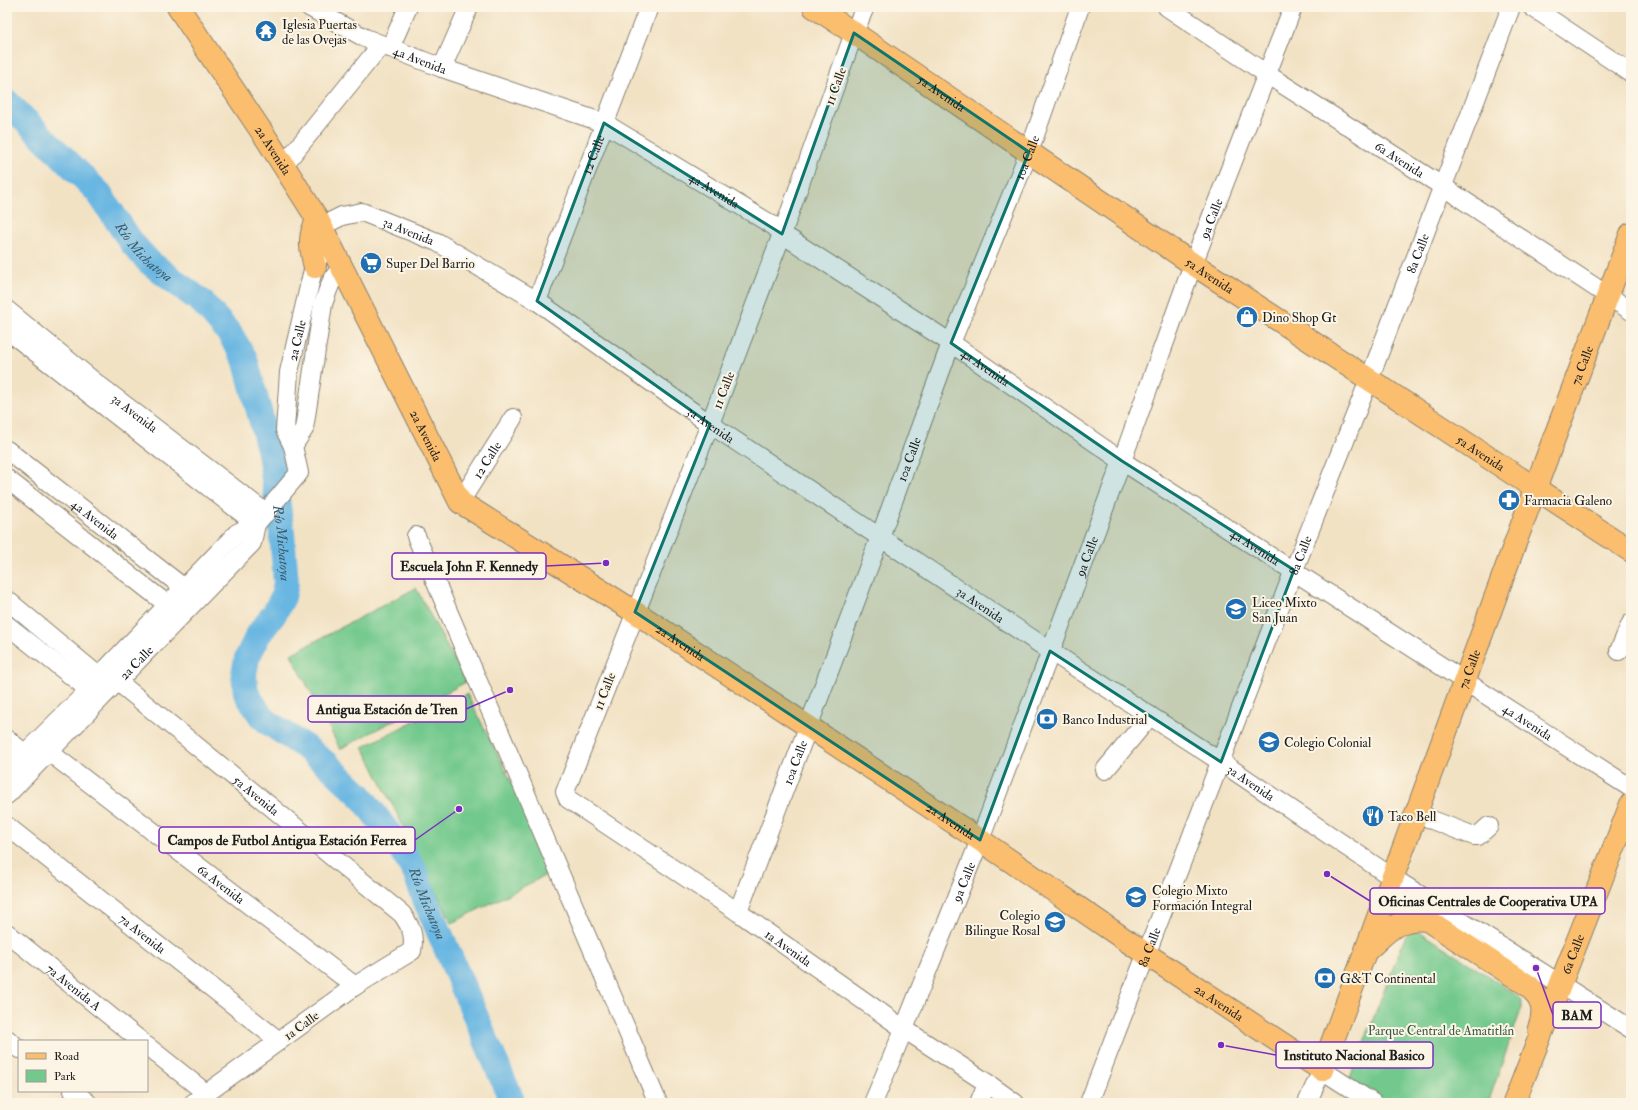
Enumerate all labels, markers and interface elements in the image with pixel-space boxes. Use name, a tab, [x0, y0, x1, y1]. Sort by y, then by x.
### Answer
place label: Iglesia Puertas de las Ovejas	[282, 17, 358, 48]
temple icon: Iglesia Puertas de las Ovejas	[253, 18, 279, 44]
street label: 4a Avenida	[391, 43, 449, 78]
street label: 11 Calle	[822, 65, 850, 107]
street label: 5a Avenida	[914, 72, 969, 116]
street label: 2a Avenida	[251, 123, 295, 179]
street label: 12 Calle	[579, 132, 609, 177]
street label: 10a Calle	[1012, 133, 1043, 182]
street label: 6a Avenida	[1372, 138, 1427, 182]
street label: 4a Avenida	[686, 170, 743, 212]
street label: 9a Calle	[1196, 196, 1227, 242]
street label: 3a Avenida	[380, 214, 437, 249]
water label: Río Michatoya	[111, 218, 176, 286]
street label: 8a Calle	[1403, 231, 1433, 276]
supermarket icon: Super Del Barrio	[358, 250, 384, 276]
street label: 5a Avenida	[1182, 254, 1237, 298]
place label: Super Del Barrio	[386, 256, 475, 273]
shop icon: Dino Shop Gt	[1234, 304, 1260, 330]
place label: Dino Shop Gt	[1262, 310, 1336, 327]
street label: 2a Calle	[285, 318, 310, 363]
street label: 7a Calle	[1568, 343, 1597, 388]
street label: 4a Avenida	[958, 345, 1013, 391]
street label: 11 Calle	[709, 369, 739, 411]
street label: 3a Avenida	[108, 391, 161, 437]
street label: 3a Avenida	[684, 403, 738, 447]
street label: 2a Avenida	[406, 407, 445, 465]
street label: 5a Avenida	[1453, 432, 1508, 475]
street label: 10a Calle	[894, 434, 925, 484]
street label: 12 Calle	[470, 438, 505, 482]
pharmacy icon: Farmacia Galeno	[1496, 487, 1522, 513]
place label: Farmacia Galeno	[1524, 493, 1612, 509]
street label: 4a Avenida	[68, 496, 122, 544]
water label: Río Michatoya	[269, 503, 294, 582]
street label: 4a Avenida	[1227, 526, 1283, 570]
street label: 8a Calle	[1286, 533, 1316, 578]
street label: 9a Calle	[1072, 534, 1102, 580]
callout: Escuela John F. Kennedy	[392, 553, 546, 579]
text: Escuela John F. Kennedy	[400, 558, 539, 576]
street label: 3a Avenida	[953, 584, 1007, 627]
place label: Liceo Mixto San Juan	[1252, 595, 1317, 626]
school or university icon: Liceo Mixto San Juan	[1223, 596, 1249, 622]
street label: 2a Avenida	[652, 621, 708, 665]
street label: 2a Calle	[116, 642, 157, 684]
street label: 7a Calle	[1455, 647, 1485, 691]
street label: 11 Calle	[590, 670, 620, 712]
callout: Antigua Estación de Tren	[308, 696, 466, 722]
text: Antigua Estación de Tren	[315, 701, 458, 719]
street label: 4a Avenida	[1499, 701, 1556, 745]
bank icon: Banco Industrial	[1034, 706, 1060, 732]
place label: Banco Industrial	[1062, 712, 1148, 728]
school or university icon: Colegio Colonial	[1256, 729, 1282, 755]
place label: Colegio Colonial	[1284, 735, 1372, 751]
street label: 10a Calle	[780, 738, 811, 787]
street label: 3a Avenida	[1224, 761, 1278, 805]
street label: 5a Avenida	[230, 772, 282, 820]
street label: 2a Avenida	[923, 800, 978, 844]
restaurant icon: Taco Bell	[1360, 803, 1386, 829]
place label: Taco Bell	[1388, 809, 1437, 825]
callout: Campos de Futbol Antigua Estación Ferrea	[159, 827, 415, 853]
text: Campos de Futbol Antigua Estación Ferrea	[167, 832, 408, 850]
street label: 9a Calle	[949, 859, 980, 905]
street label: 6a Avenida	[194, 861, 248, 908]
water label: Río Michatoya	[405, 864, 450, 943]
place label: Colegio Mixto Formación Integral	[1152, 883, 1253, 914]
school or university icon: Colegio Mixto Formación Integral	[1123, 884, 1149, 910]
callout: Oficinas Centrales de Cooperativa UPA	[1370, 888, 1605, 914]
text: Oficinas Centrales de Cooperativa UPA	[1378, 893, 1598, 911]
place label: Colegio Bilingue Rosal	[965, 908, 1041, 939]
school or university icon: Colegio Bilingue Rosal	[1042, 909, 1068, 935]
street label: 7a Avenida	[116, 911, 169, 958]
street label: 8a Calle	[1135, 925, 1165, 970]
street label: 1a Avenida	[761, 926, 815, 971]
street label: 6a Calle	[1558, 932, 1588, 977]
street label: 7a Avenida A	[43, 961, 105, 1015]
bank icon: G&T Continental	[1312, 965, 1338, 991]
place label: G&T Continental	[1340, 971, 1437, 987]
street label: 2a Avenida	[1191, 981, 1247, 1025]
callout: BAM	[1553, 1002, 1601, 1028]
street label: 1a Calle	[281, 1007, 323, 1044]
text: BAM	[1561, 1007, 1593, 1024]
park label: Parque Central de Amatitlán	[1368, 1023, 1515, 1039]
legend	[18, 1040, 148, 1092]
callout: Instituto Nacional Basico	[1276, 1042, 1433, 1068]
text: Instituto Nacional Basico	[1284, 1047, 1425, 1064]
text: Road	[54, 1049, 79, 1064]
text: Park	[54, 1069, 76, 1084]

